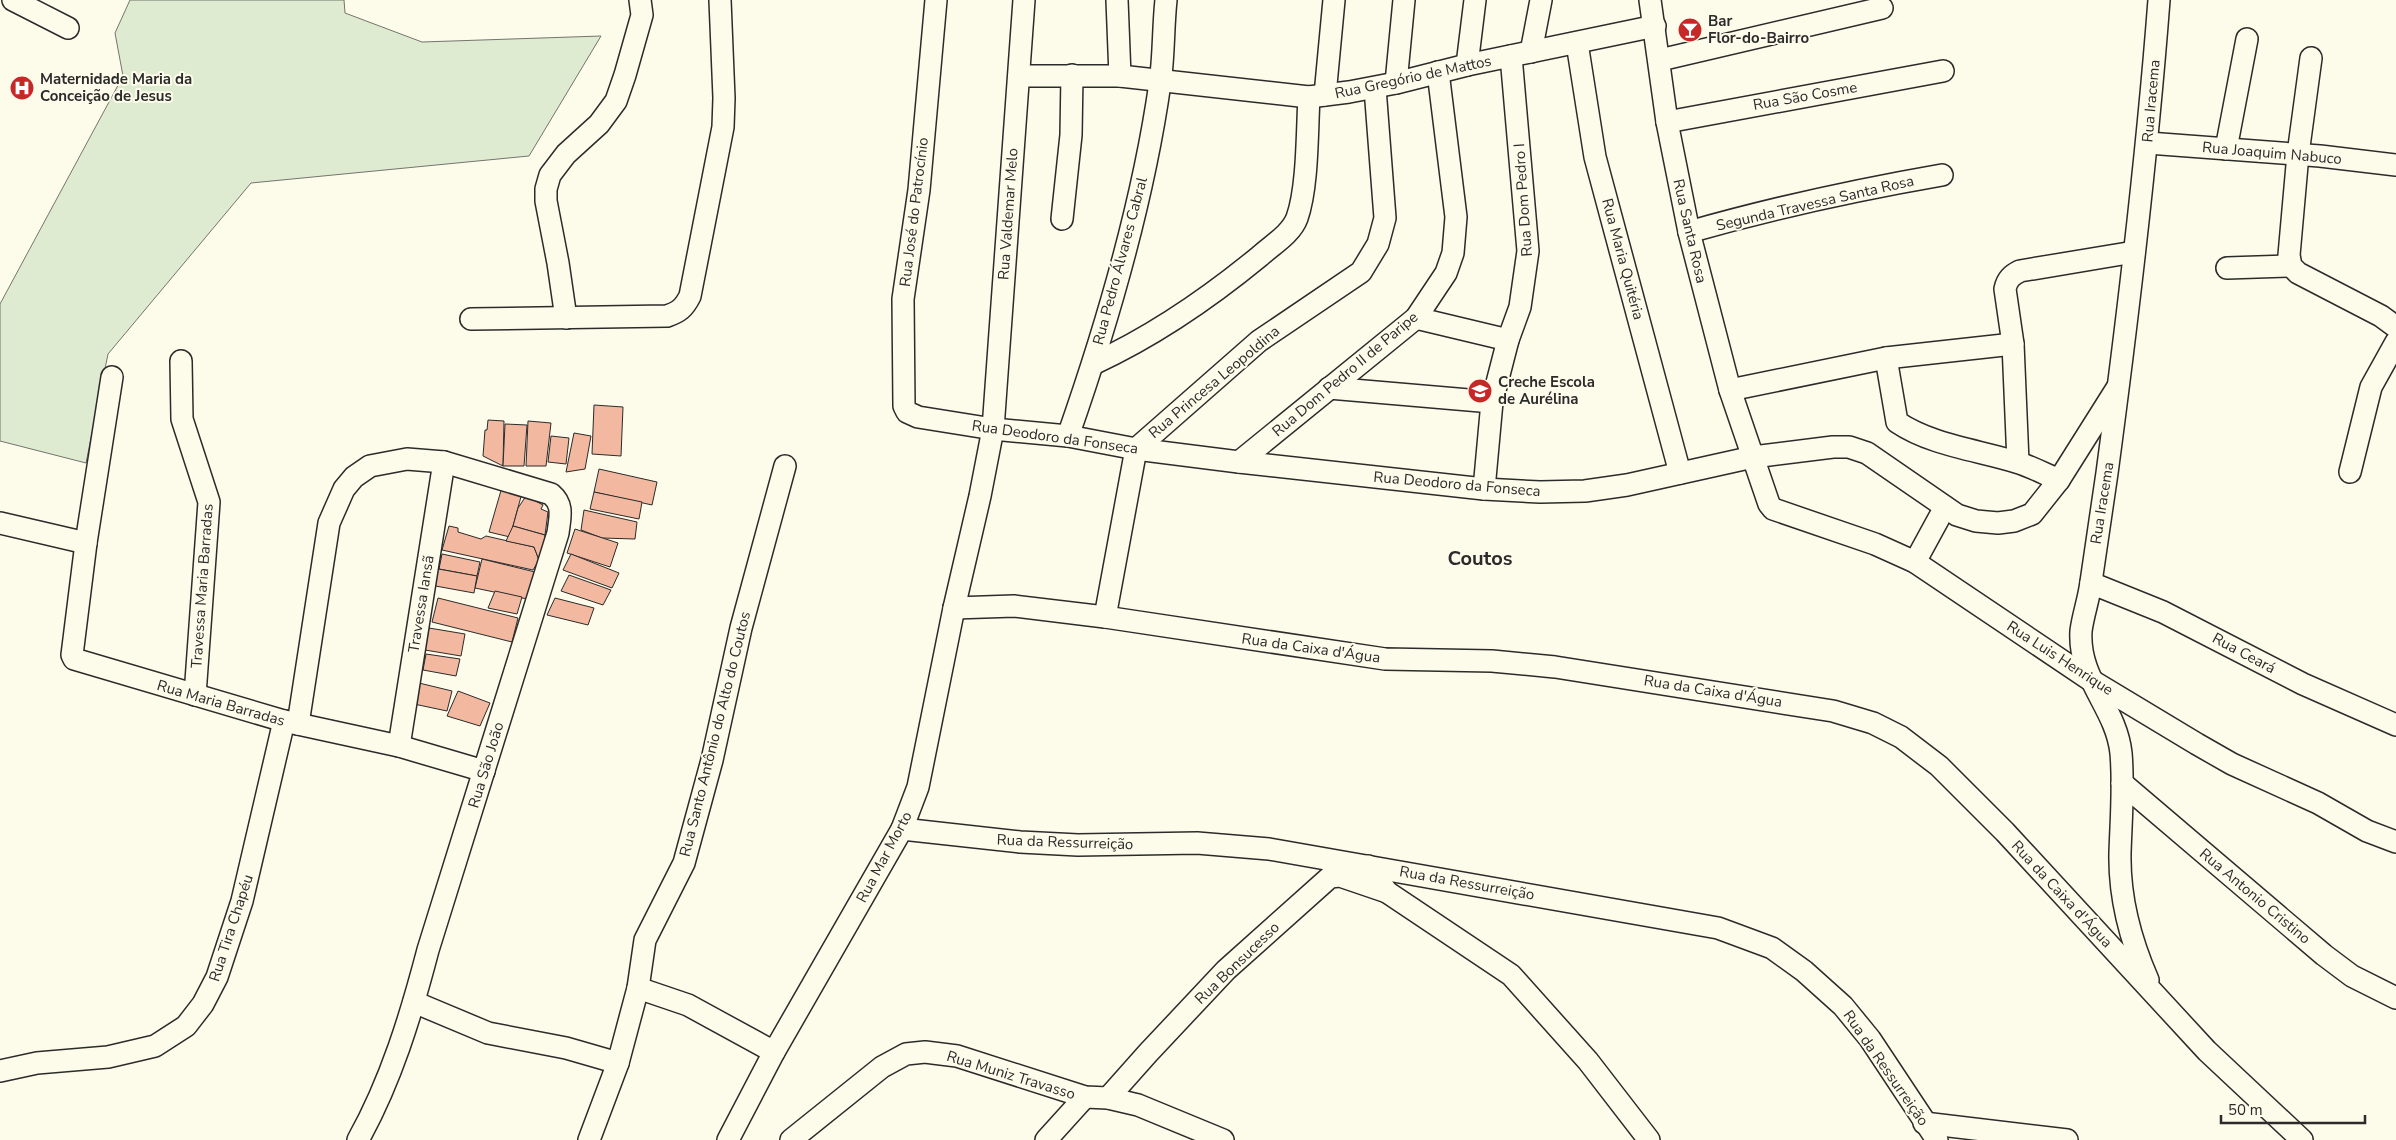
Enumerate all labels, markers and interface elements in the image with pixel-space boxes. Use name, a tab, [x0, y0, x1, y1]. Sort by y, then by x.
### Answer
place label: Bar Flor-do-Bairro	[1708, 11, 1809, 48]
bar icon: Bar Flor-do-Bairro	[1677, 17, 1703, 43]
street label: Rua Gregório de Mattos	[1333, 51, 1493, 103]
street label: Rua Iracema	[2137, 59, 2165, 143]
place label: Maternidade Maria da Conceição de Jesus	[40, 69, 192, 106]
hospital icon: Maternidade Maria da Conceição de Jesus	[9, 75, 35, 101]
street label: Rua São Cosme	[1751, 77, 1859, 115]
street label: Rua José do Patrocínio	[895, 136, 933, 288]
street label: Rua Joaquim Nabuco	[2201, 137, 2343, 169]
street label: Rua Dom Pedro I	[1509, 143, 1537, 257]
street label: Rua Valdemar Melo	[993, 147, 1023, 281]
street label: Segunda Travessa Santa Rosa	[1714, 170, 1916, 236]
street label: Rua Pedro Álvares Cabral	[1088, 174, 1152, 347]
street label: Rua Santa Rosa	[1668, 177, 1712, 285]
street label: Rua Maria Quitéria	[1597, 196, 1649, 322]
street label: Rua Dom Pedro II de Paripe	[1268, 307, 1422, 441]
street label: Rua Princesa Leopoldina	[1144, 321, 1284, 443]
place label: Creche Escola de Aurélina	[1498, 372, 1595, 409]
school or university icon: Creche Escola de Aurélina	[1467, 378, 1493, 404]
street label: Rua Deodoro da Fonseca	[971, 415, 1139, 459]
street label: Rua Iracema	[2086, 460, 2118, 546]
street label: Rua Deodoro da Fonseca	[1373, 467, 1541, 501]
street label: Travessa Maria Barradas	[186, 503, 218, 669]
district label: Coutos	[1448, 545, 1513, 572]
street label: Travessa Iansã	[403, 554, 439, 654]
street label: Rua Santo Antônio do Alto do Coutos	[675, 609, 755, 859]
street label: Rua Luis Henrique	[2003, 616, 2117, 700]
street label: Rua da Caixa d'Água	[1240, 628, 1382, 668]
street label: Rua Ceará	[2209, 628, 2279, 678]
street label: Rua da Caixa d'Água	[1642, 670, 1784, 712]
street label: Rua Maria Barradas	[155, 675, 287, 731]
street label: Rua São João	[463, 719, 509, 811]
street label: Rua Mar Morto	[852, 808, 916, 906]
street label: Rua da Ressurreição	[996, 830, 1134, 854]
street label: Rua da Caixa d'Água	[2007, 836, 2117, 952]
street label: Rua Antonio Cristino	[2195, 844, 2315, 948]
street label: Rua da Ressurreição	[1398, 861, 1536, 905]
street label: Rua Tira Chapéu	[204, 872, 258, 984]
street label: Rua Bonsucesso	[1190, 917, 1284, 1009]
street label: Rua da Ressurreição	[1839, 1006, 1933, 1130]
street label: Rua Muniz Travasso	[944, 1046, 1078, 1104]
scale bar	[2221, 1092, 2365, 1124]
text: 50 m	[2228, 1100, 2263, 1120]

